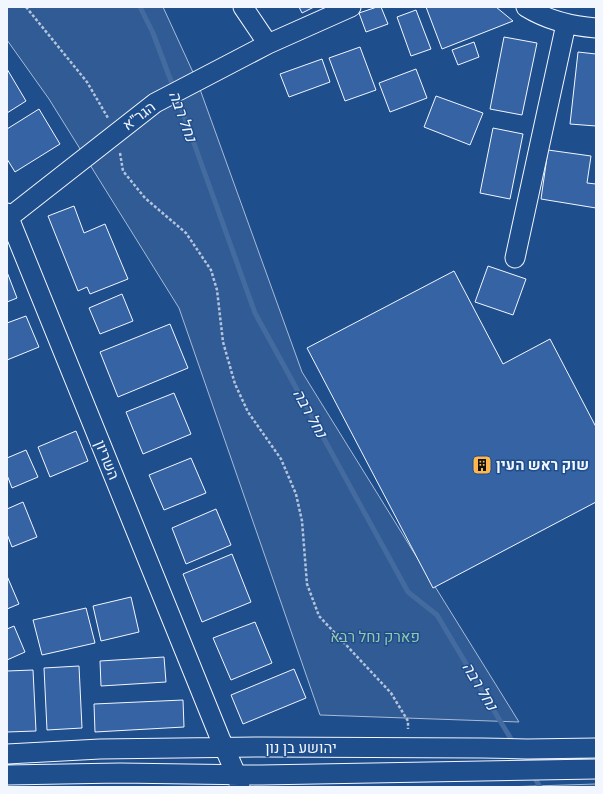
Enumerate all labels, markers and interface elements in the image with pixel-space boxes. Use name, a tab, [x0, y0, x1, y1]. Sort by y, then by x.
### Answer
water label: נחל רבה	[165, 88, 201, 145]
street label: הגר"א	[119, 98, 159, 134]
water label: נחל רבה	[289, 385, 332, 442]
street label: השריון	[91, 437, 123, 483]
building icon: שוק ראש העין	[471, 454, 493, 476]
place label: שוק ראש העין	[496, 456, 589, 474]
park label: פארק נחל רבא	[330, 628, 420, 646]
water label: נחל רבה	[458, 659, 502, 714]
street label: יהושע בן נון	[265, 739, 337, 757]

